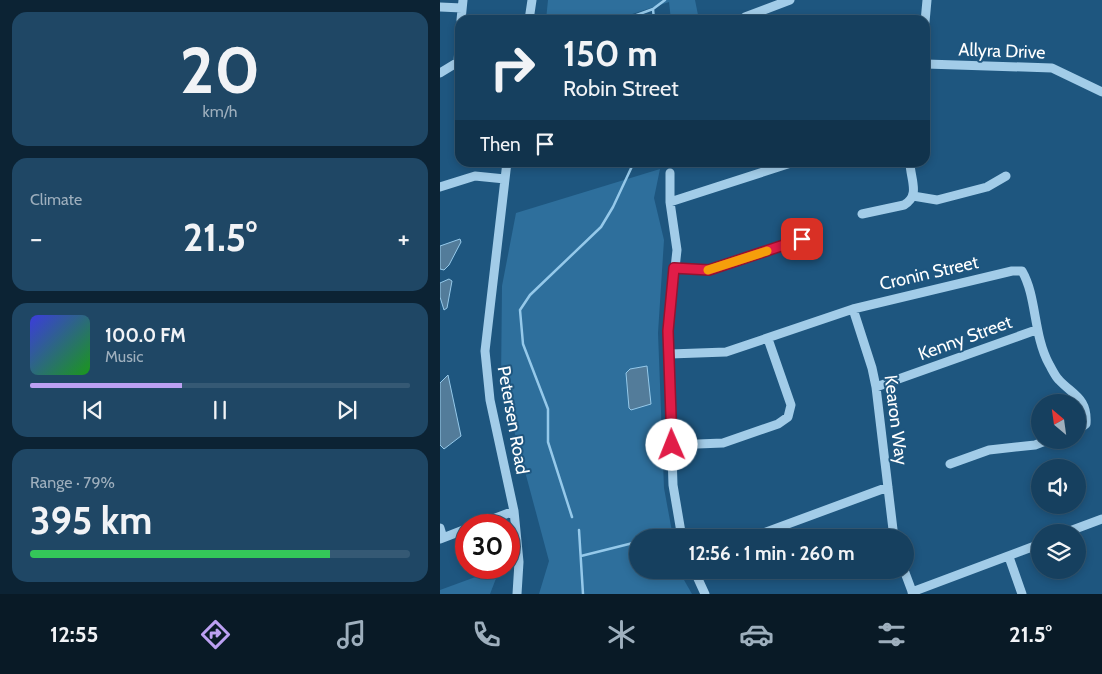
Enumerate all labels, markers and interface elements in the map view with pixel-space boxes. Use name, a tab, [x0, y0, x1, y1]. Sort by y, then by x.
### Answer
text: 20	[180, 30, 260, 109]
text: 150 m	[563, 32, 658, 75]
icon: right	[480, 35, 545, 100]
street label: Allyra Drive	[958, 38, 1046, 64]
text: Robin Street	[563, 75, 679, 102]
text: km/h	[202, 102, 238, 121]
icon: arrive	[531, 130, 559, 158]
text: Then	[480, 133, 521, 156]
text: Climate	[30, 190, 82, 209]
text: 21.5°	[183, 214, 257, 261]
pin	[781, 218, 823, 260]
text: −	[30, 221, 42, 255]
text: +	[398, 221, 410, 255]
icon: arrive	[788, 225, 816, 253]
street label: Cronin Street	[878, 251, 980, 295]
street label: Kenny Street	[915, 311, 1015, 365]
text: 100.0 FM	[105, 324, 186, 347]
text: Music	[105, 347, 143, 366]
street label: Petersen Road	[493, 364, 533, 476]
street label: Kearon Way	[880, 374, 912, 466]
north arrow	[1031, 394, 1086, 449]
map controls	[1031, 394, 1086, 579]
icon: previous	[79, 396, 107, 424]
icon: pause	[206, 396, 234, 424]
icon: next	[333, 396, 361, 424]
position arrow	[645, 418, 697, 470]
button: sound	[1031, 459, 1086, 514]
text: Range · 79%	[30, 473, 115, 492]
text: 395 km	[30, 497, 152, 544]
speed limit sign: 30	[455, 514, 520, 579]
button: layers	[1031, 524, 1086, 579]
text: 12:56 · 1 min · 260 m	[689, 542, 854, 565]
icon: directions	[198, 617, 233, 652]
icon: music	[334, 617, 369, 652]
icon: phone	[469, 617, 504, 652]
icon: climate	[604, 617, 639, 652]
icon: car	[739, 617, 774, 652]
icon: filters	[874, 617, 909, 652]
text: 12:55	[50, 621, 98, 648]
text: 21.5°	[1009, 621, 1052, 648]

